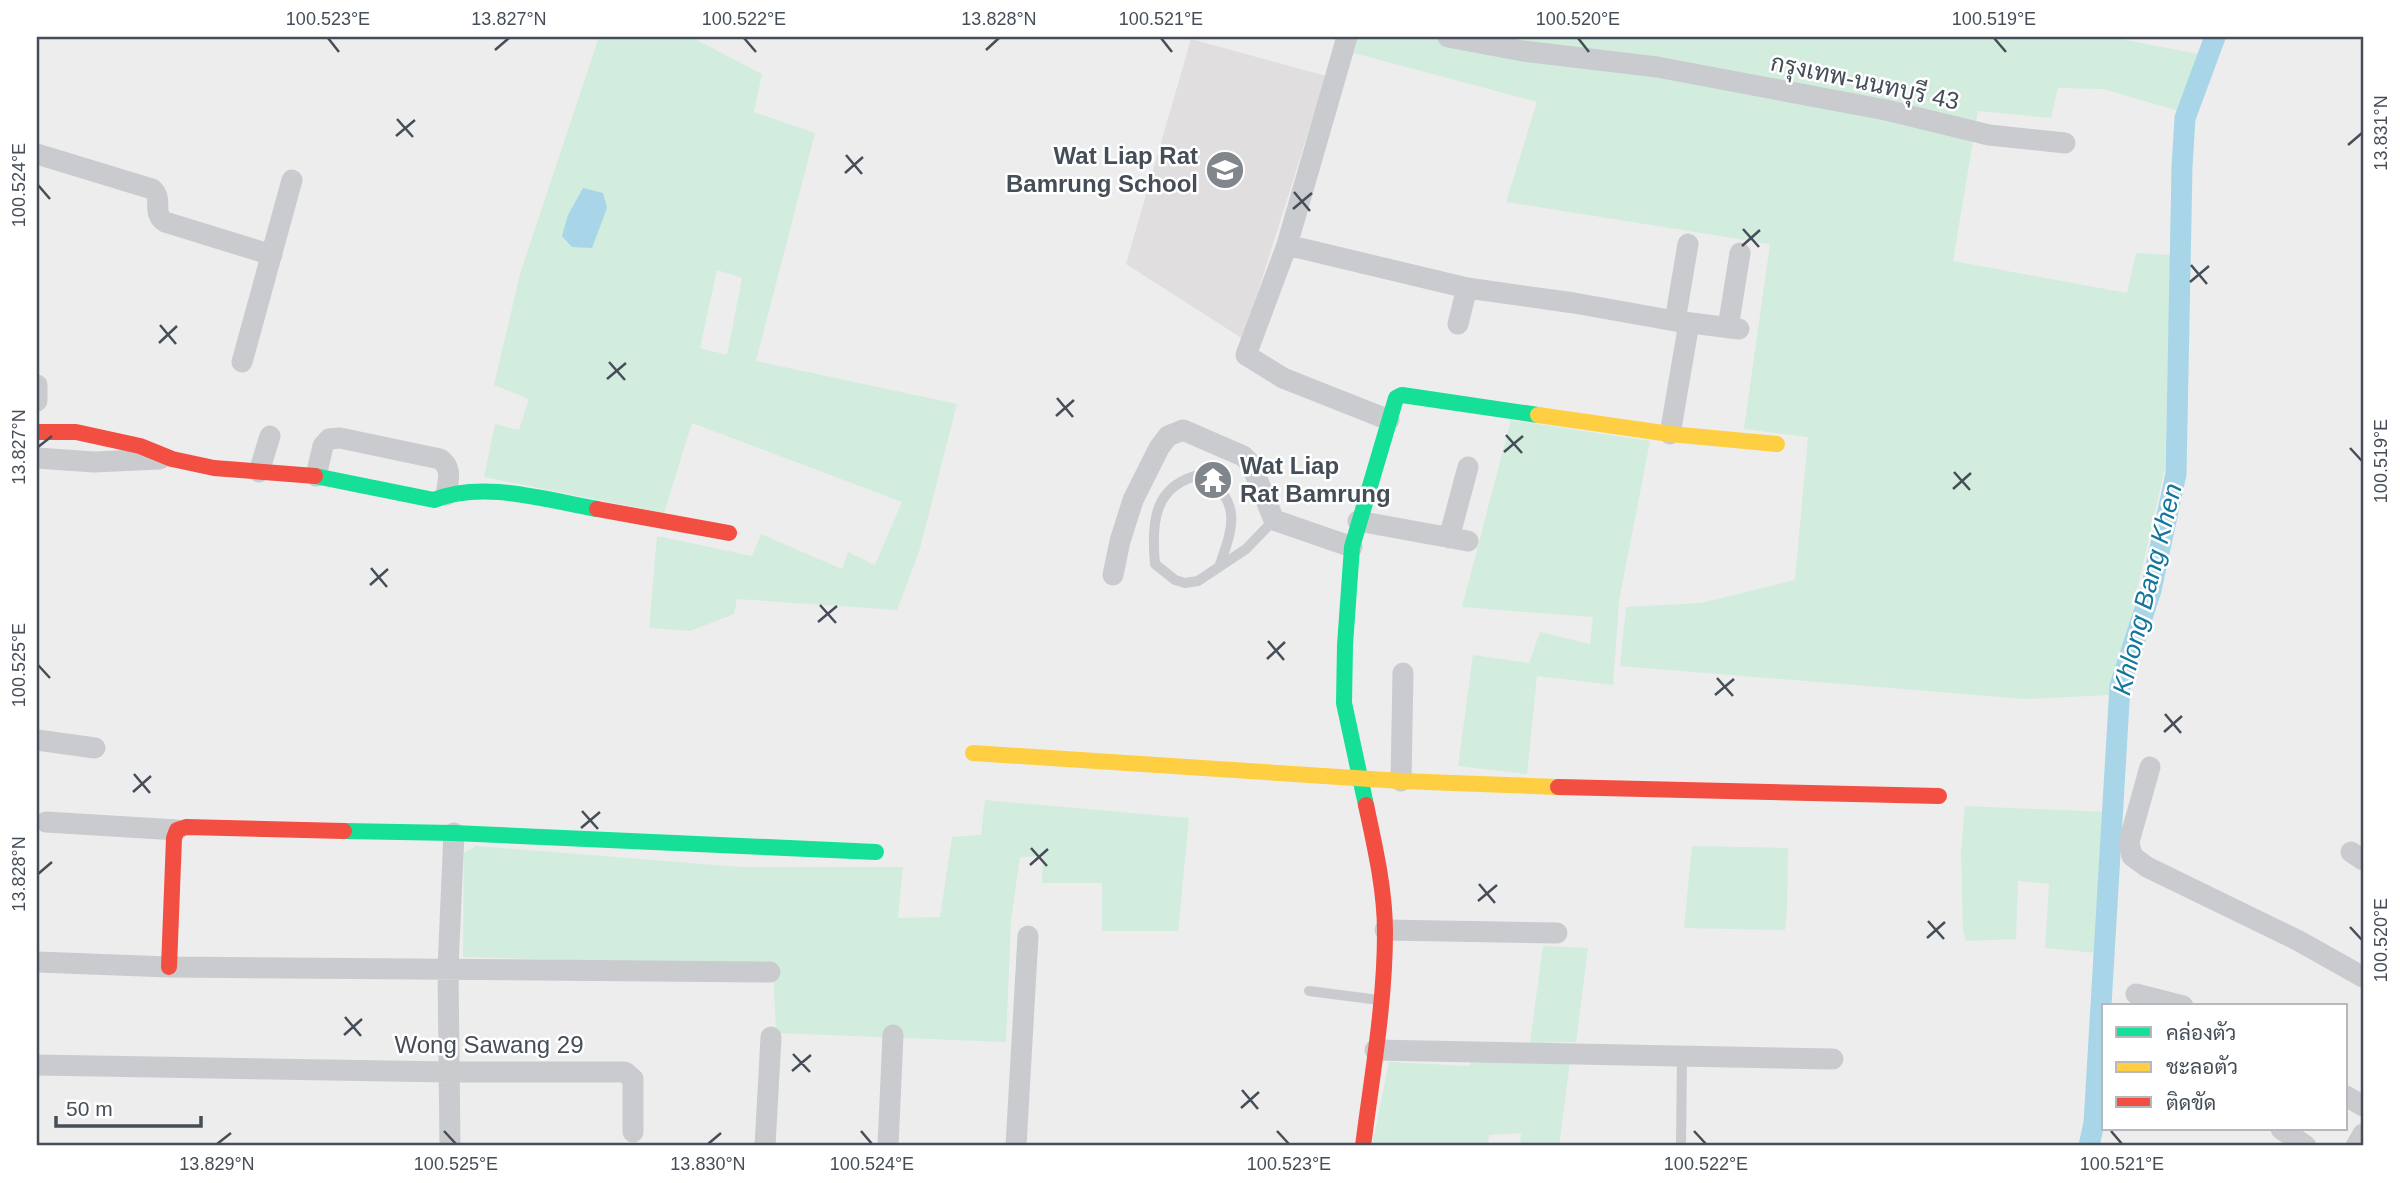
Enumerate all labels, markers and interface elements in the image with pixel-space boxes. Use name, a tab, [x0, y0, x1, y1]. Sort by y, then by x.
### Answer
text: 100.523°E	[286, 9, 370, 29]
text: 13.827°N	[471, 9, 547, 29]
text: 100.522°E	[702, 9, 786, 29]
text: 13.828°N	[961, 9, 1037, 29]
text: 100.521°E	[1119, 9, 1203, 29]
text: 100.520°E	[1536, 9, 1620, 29]
text: 100.519°E	[1952, 9, 2036, 29]
street label: กรุงเทพ-นนทบุรี 43	[1768, 47, 1962, 118]
text: 13.831°N	[2371, 95, 2391, 171]
place label: Wat Liap Rat Bamrung School	[1006, 142, 1198, 197]
text: 100.524°E	[9, 143, 29, 227]
school or university icon: Wat Liap Rat Bamrung School	[1204, 149, 1246, 191]
text: 13.827°N	[9, 409, 29, 485]
text: 100.519°E	[2371, 419, 2391, 503]
place label: Wat Liap Rat Bamrung	[1240, 452, 1391, 507]
temple icon: Wat Liap Rat Bamrung	[1192, 459, 1234, 501]
water label: Khlong Bang Khen	[2106, 480, 2188, 698]
text: 100.525°E	[9, 623, 29, 707]
text: 13.828°N	[9, 836, 29, 912]
text: 100.520°E	[2371, 898, 2391, 982]
legend	[2102, 1004, 2348, 1130]
text: คล่องตัว	[2166, 1021, 2236, 1044]
street label: Wong Sawang 29	[394, 1031, 584, 1058]
text: ชะลอตัว	[2166, 1055, 2238, 1078]
scale bar	[56, 1085, 201, 1129]
text: ติดขัด	[2166, 1091, 2216, 1114]
text: 50 m	[66, 1097, 113, 1120]
text: 13.829°N	[179, 1154, 255, 1174]
text: 100.525°E	[414, 1154, 498, 1174]
text: 13.830°N	[670, 1154, 746, 1174]
text: 100.524°E	[830, 1154, 914, 1174]
text: 100.523°E	[1247, 1154, 1331, 1174]
text: 100.522°E	[1664, 1154, 1748, 1174]
text: 100.521°E	[2080, 1154, 2164, 1174]

